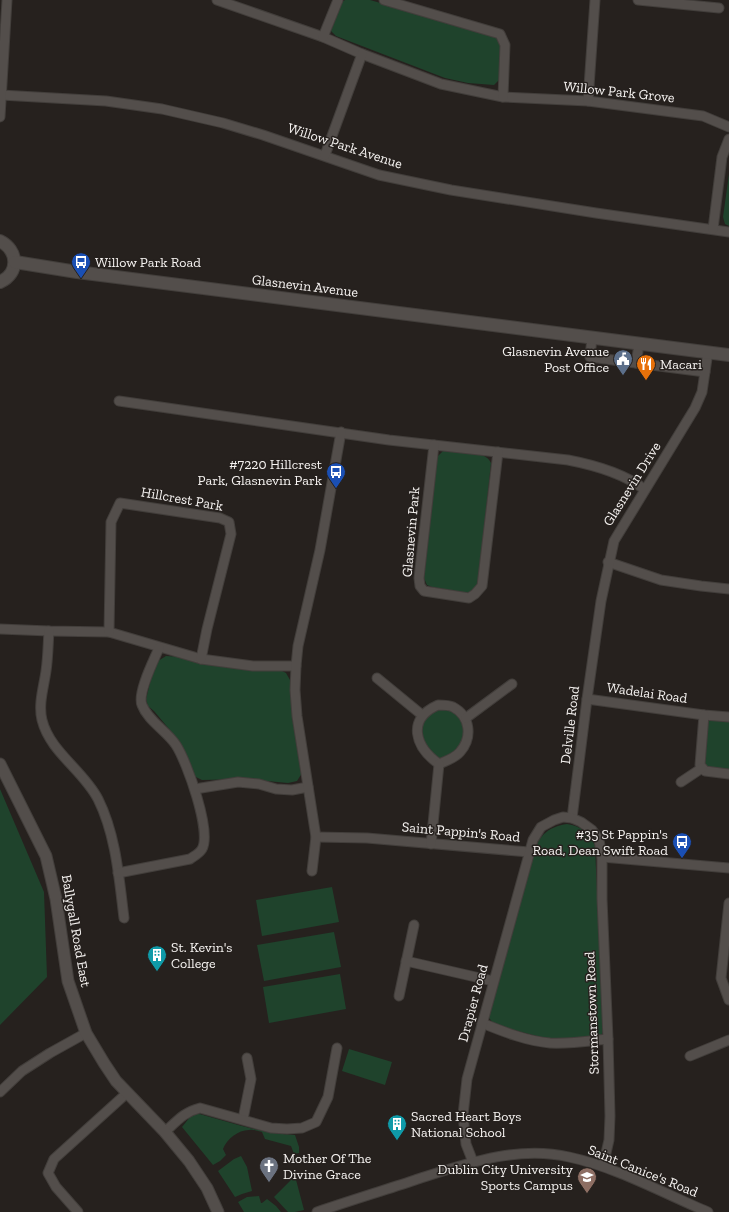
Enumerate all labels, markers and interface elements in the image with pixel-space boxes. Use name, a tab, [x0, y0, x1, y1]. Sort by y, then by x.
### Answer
street label: Willow Park Grove	[563, 78, 676, 106]
street label: Willow Park Avenue	[285, 119, 405, 173]
bus stop icon: Willow Park Road	[70, 251, 92, 279]
place label: Willow Park Road	[95, 254, 201, 271]
street label: Glasnevin Avenue	[251, 271, 359, 301]
place label: Glasnevin Avenue Post Office	[502, 343, 609, 376]
public building icon: Glasnevin Avenue Post Office	[612, 348, 634, 376]
restaurant icon: Macari	[635, 353, 657, 381]
place label: Macari	[660, 356, 702, 373]
street label: Glasnevin Drive	[599, 438, 665, 529]
place label: #7220 Hillcrest Park, Glasnevin Park	[198, 456, 323, 489]
bus stop icon: #7220 Hillcrest Park, Glasnevin Park	[325, 461, 347, 489]
street label: Hillcrest Park	[140, 483, 225, 515]
street label: Glasnevin Park	[399, 485, 423, 578]
street label: Wadelai Road	[606, 679, 689, 707]
street label: Delville Road	[557, 685, 583, 765]
street label: Saint Pappin's Road	[401, 818, 521, 846]
place label: #35 St Pappin's Road, Dean Swift Road	[533, 826, 668, 859]
bus stop icon: #35 St Pappin's Road, Dean Swift Road	[671, 831, 693, 859]
street label: Ballygall Road East	[58, 873, 94, 989]
place label: St. Kevin's College	[171, 939, 232, 972]
building icon: St. Kevin's College	[146, 944, 168, 972]
street label: Stormanstown Road	[581, 951, 603, 1075]
street label: Drapier Road	[454, 962, 492, 1044]
place label: Sacred Heart Boys National School	[411, 1108, 521, 1141]
building icon: Sacred Heart Boys National School	[386, 1113, 408, 1141]
street label: Saint Canice's Road	[585, 1141, 701, 1201]
place label: Mother Of The Divine Grace	[283, 1150, 372, 1183]
church icon: Mother Of The Divine Grace	[258, 1155, 280, 1183]
place label: Dublin City University Sports Campus	[438, 1161, 574, 1194]
school or university icon: Dublin City University Sports Campus	[576, 1166, 598, 1194]

